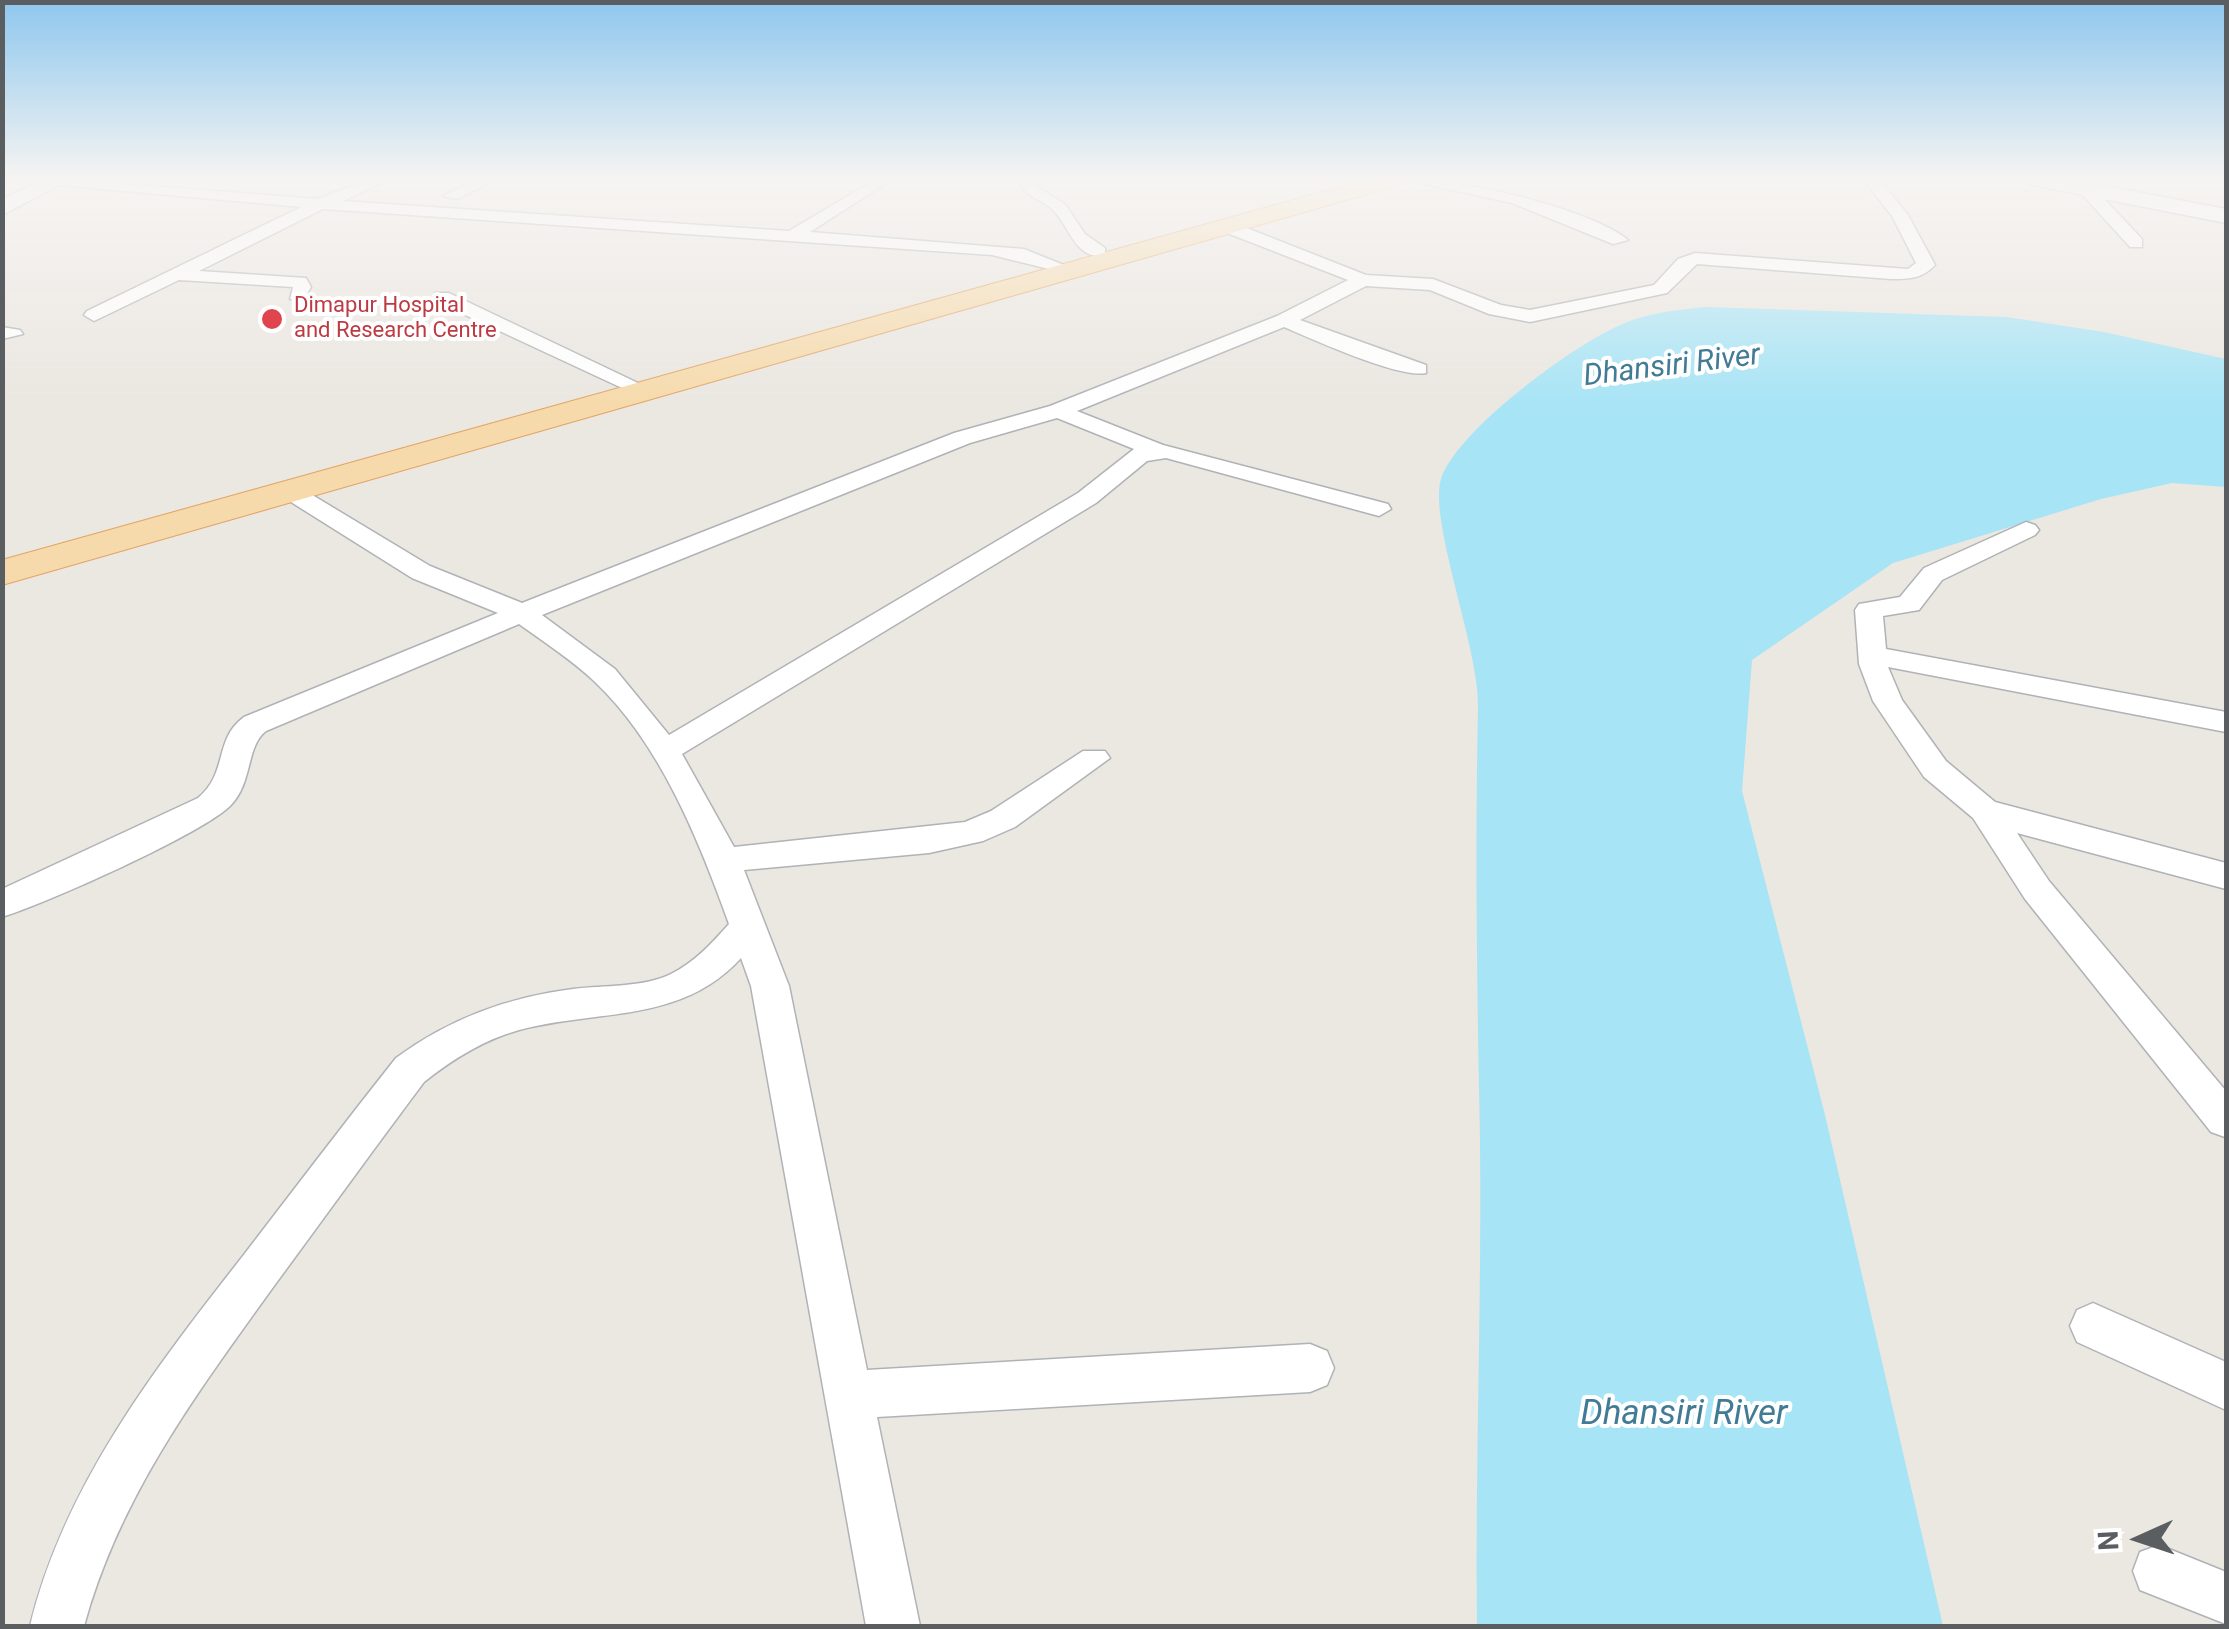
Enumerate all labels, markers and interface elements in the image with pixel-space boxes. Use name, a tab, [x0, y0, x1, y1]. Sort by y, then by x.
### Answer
place label: Dimapur Hospital and Research Centre	[294, 293, 497, 344]
marker: Dimapur Hospital and Research Centre	[259, 306, 285, 332]
water label: Dhansiri River	[1582, 338, 1762, 396]
water label: Dhansiri River	[1580, 1394, 1788, 1436]
north arrow	[2089, 1489, 2189, 1589]
text: N	[2092, 1530, 2126, 1551]

